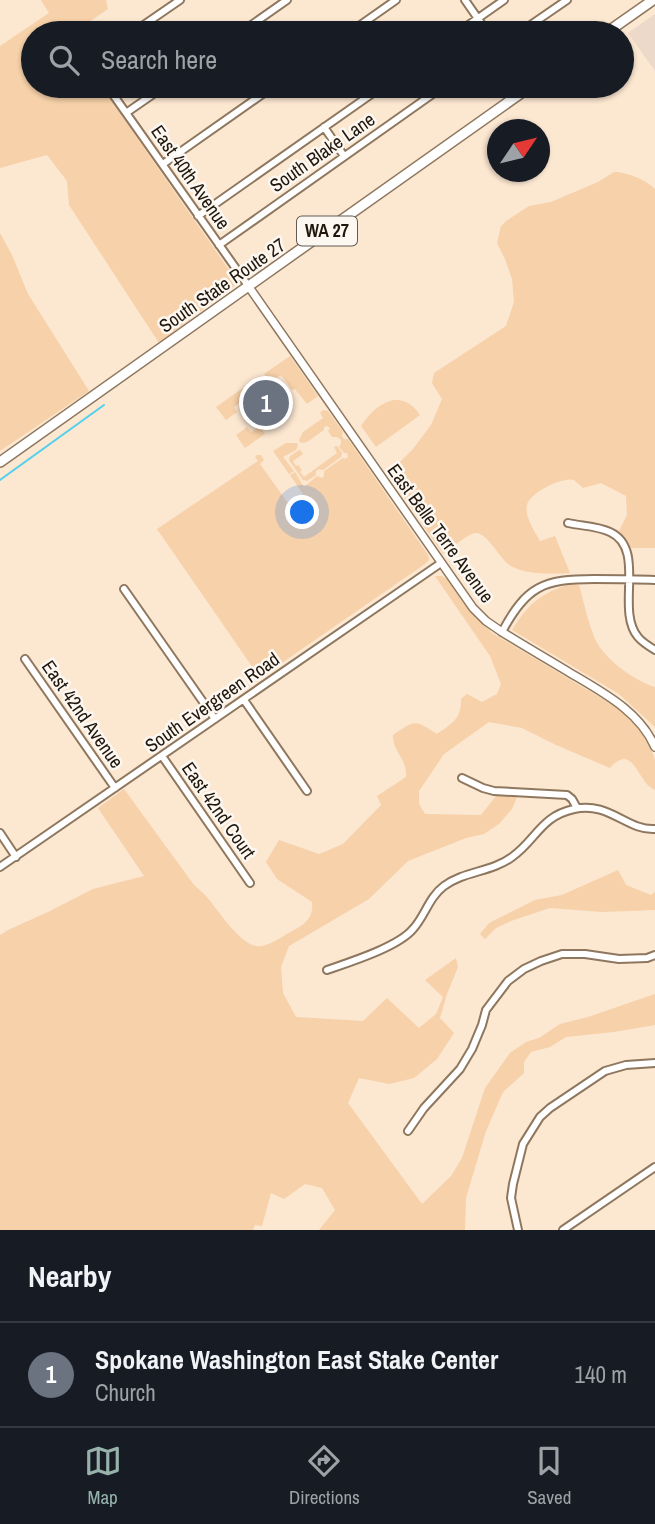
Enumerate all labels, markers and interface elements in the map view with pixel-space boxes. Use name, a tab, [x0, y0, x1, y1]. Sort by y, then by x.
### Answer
search box	[21, 21, 634, 98]
icon: search	[45, 41, 83, 79]
text: Search here	[101, 42, 217, 77]
street label: South Blake Lane	[264, 106, 380, 198]
north arrow	[487, 119, 550, 182]
street label: East 40th Avenue	[145, 120, 237, 234]
road number: WA 27	[297, 216, 357, 246]
street label: South State Route 27	[154, 231, 291, 338]
pin: 1	[243, 377, 289, 429]
street label: East Belle Terre Avenue	[382, 458, 500, 608]
your location	[285, 495, 319, 529]
street label: South Evergreen Road	[140, 646, 284, 758]
street label: East 42nd Avenue	[36, 655, 130, 773]
street label: East 42nd Court	[176, 756, 262, 864]
text: Nearby	[28, 1256, 111, 1296]
text: Spokane Washington East Stake Center	[95, 1342, 498, 1377]
text: 1	[46, 1359, 56, 1390]
text: 140 m	[575, 1359, 627, 1390]
text: Church	[95, 1377, 156, 1408]
tab: Map	[84, 1442, 122, 1510]
tab: Directions	[289, 1442, 360, 1510]
tab: Saved	[527, 1442, 571, 1510]

